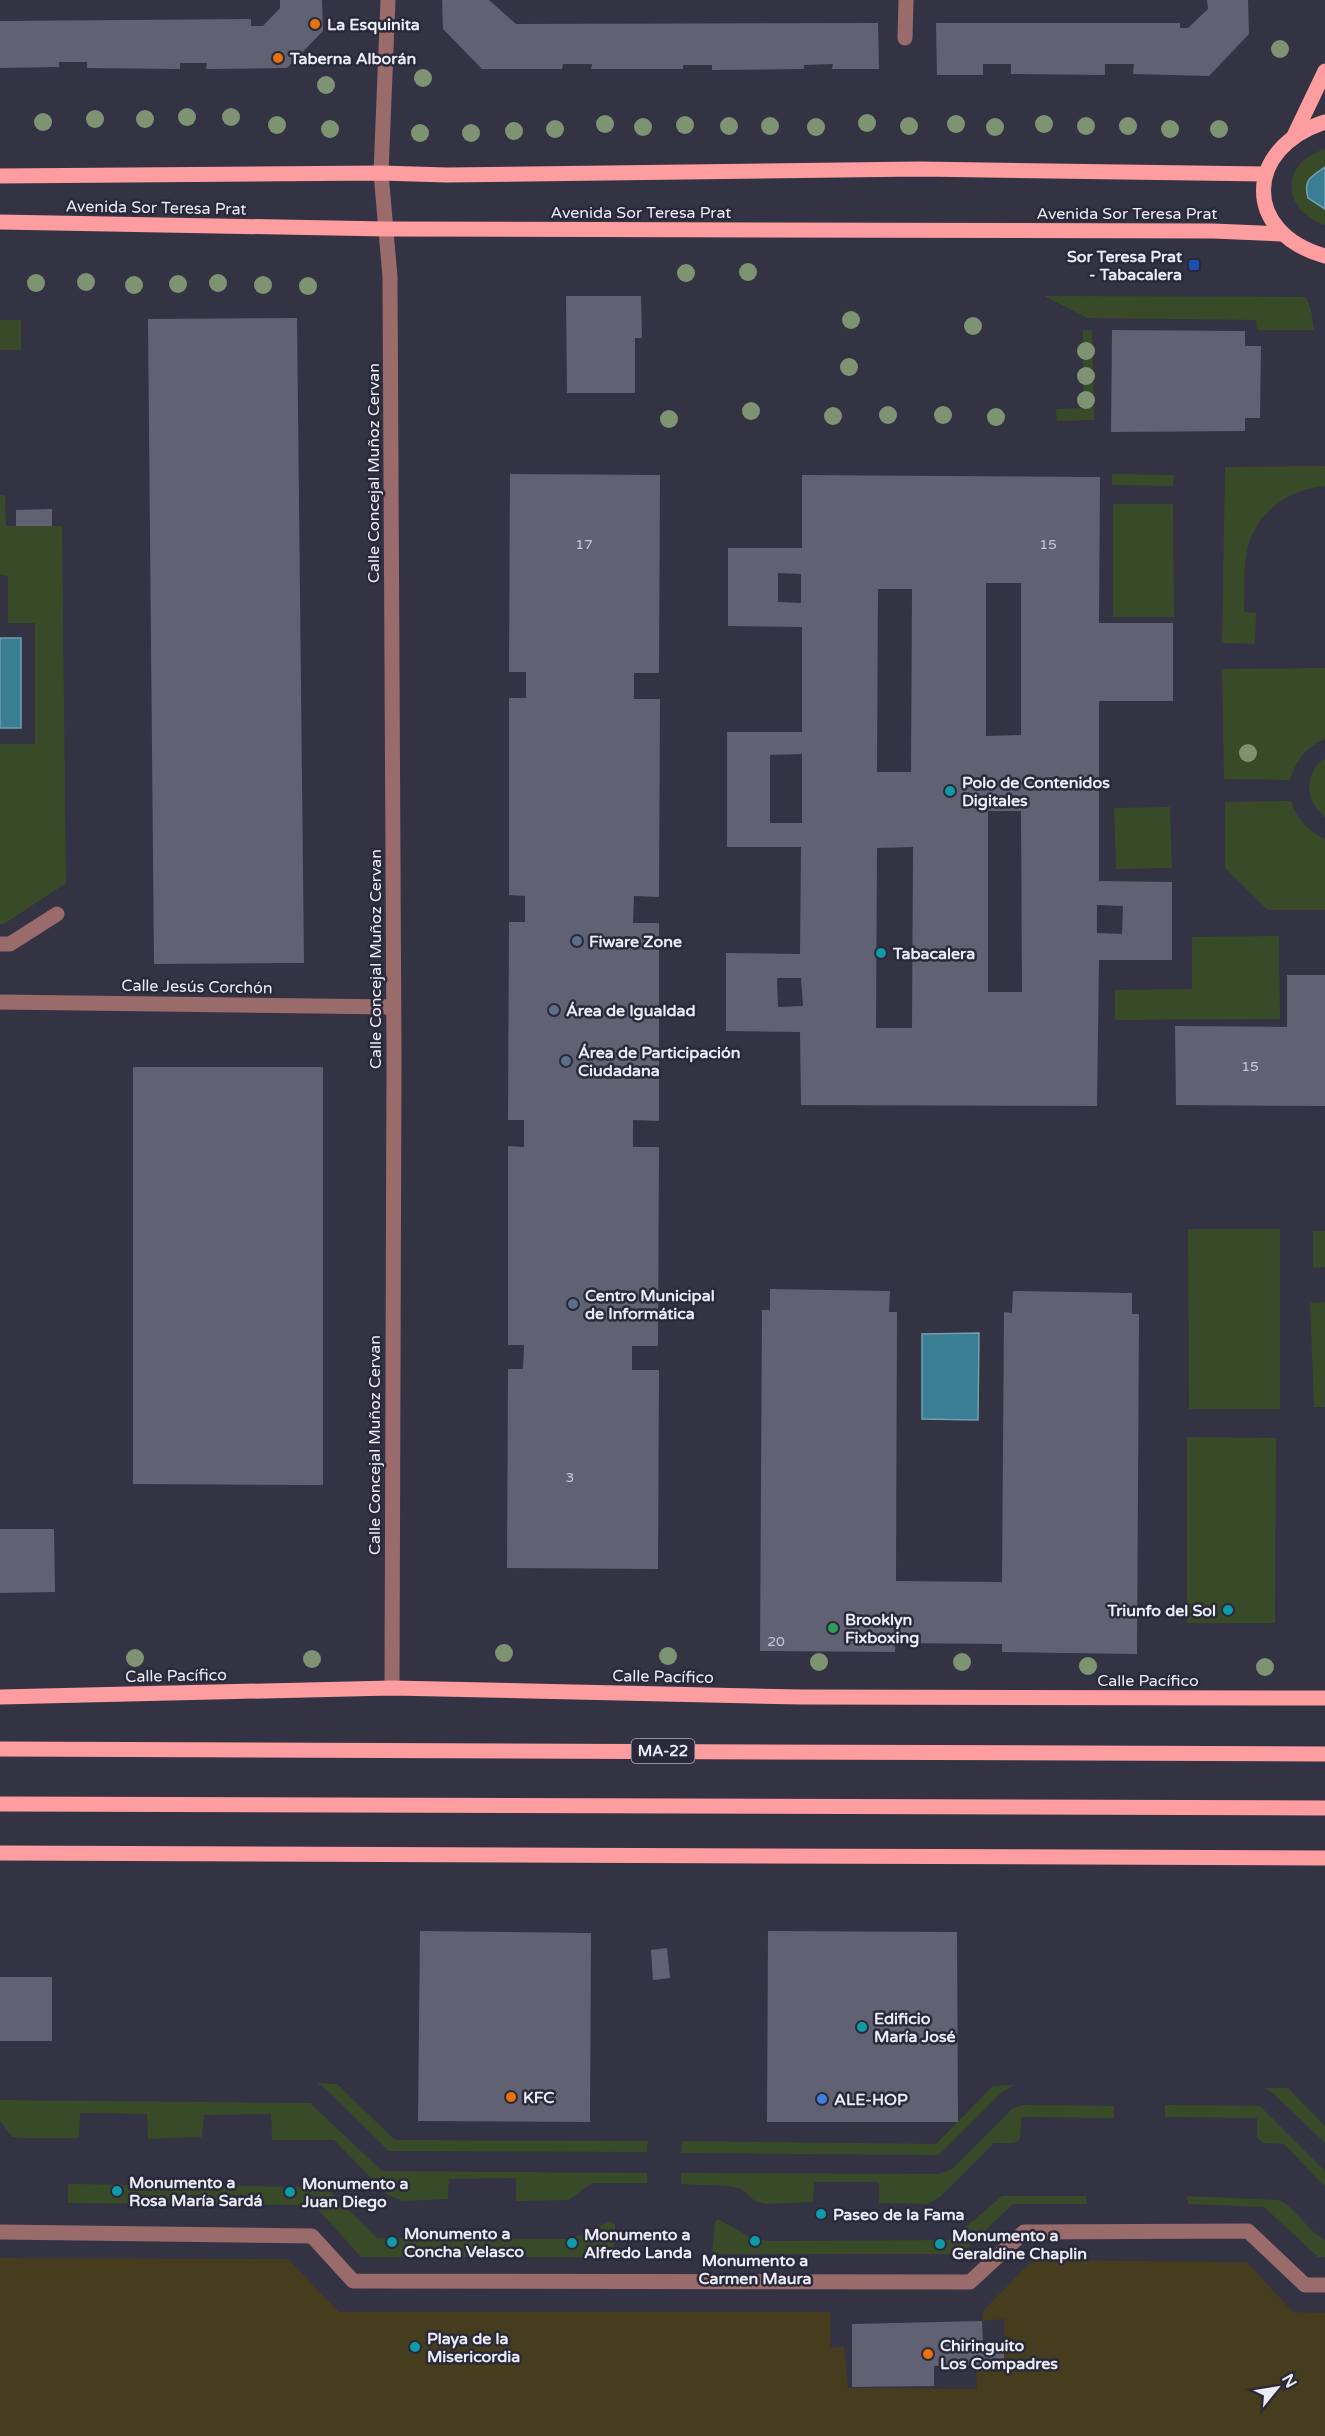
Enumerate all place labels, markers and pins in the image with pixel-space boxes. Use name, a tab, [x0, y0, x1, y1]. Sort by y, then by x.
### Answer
place label: La Esquinita	[327, 15, 420, 35]
marker: La Esquinita	[308, 17, 322, 31]
place label: Taberna Alborán	[289, 49, 416, 69]
marker: Taberna Alborán	[271, 51, 285, 65]
place label: Sor Teresa Prat - Tabacalera	[1067, 247, 1183, 285]
marker: Sor Teresa Prat - Tabacalera	[1187, 258, 1201, 272]
place label: Polo de Contenidos Digitales	[962, 773, 1110, 811]
marker: Polo de Contenidos Digitales	[943, 784, 957, 798]
place label: Fiware Zone	[589, 932, 682, 952]
marker: Fiware Zone	[570, 934, 584, 948]
place label: Tabacalera	[892, 944, 975, 964]
marker: Tabacalera	[874, 946, 888, 960]
place label: Área de Igualdad	[566, 1001, 696, 1021]
marker: Área de Igualdad	[547, 1003, 561, 1017]
place label: Área de Participación Ciudadana	[578, 1043, 740, 1081]
marker: Área de Participación Ciudadana	[559, 1054, 573, 1068]
place label: Centro Municipal de Informática	[585, 1286, 715, 1324]
marker: Centro Municipal de Informática	[566, 1297, 580, 1311]
place label: Triunfo del Sol	[1106, 1601, 1216, 1621]
marker: Triunfo del Sol	[1221, 1603, 1235, 1617]
place label: Brooklyn Fixboxing	[845, 1610, 919, 1648]
marker: Brooklyn Fixboxing	[826, 1621, 840, 1635]
place label: Edificio María José	[874, 2009, 956, 2047]
marker: Edificio María José	[855, 2020, 869, 2034]
place label: KFC	[523, 2088, 554, 2108]
marker: KFC	[504, 2090, 518, 2104]
place label: ALE-HOP	[834, 2090, 908, 2110]
marker: ALE-HOP	[815, 2092, 829, 2106]
place label: Monumento a Rosa María Sardá	[129, 2173, 263, 2211]
place label: Monumento a Juan Diego	[301, 2174, 409, 2212]
marker: Monumento a Rosa María Sardá	[110, 2184, 124, 2198]
marker: Monumento a Juan Diego	[283, 2185, 297, 2199]
place label: Paseo de la Fama	[833, 2205, 965, 2225]
marker: Paseo de la Fama	[814, 2207, 828, 2221]
place label: Monumento a Concha Velasco	[404, 2224, 524, 2262]
place label: Monumento a Alfredo Landa	[584, 2225, 692, 2263]
place label: Monumento a Geraldine Chaplin	[952, 2226, 1087, 2264]
marker: Monumento a Carmen Maura	[748, 2234, 762, 2248]
marker: Monumento a Concha Velasco	[385, 2235, 399, 2249]
marker: Monumento a Alfredo Landa	[565, 2236, 579, 2250]
marker: Monumento a Geraldine Chaplin	[933, 2237, 947, 2251]
place label: Monumento a Carmen Maura	[698, 2251, 812, 2289]
place label: Playa de la Misericordia	[427, 2329, 520, 2367]
place label: Chiringuito Los Compadres	[940, 2336, 1058, 2374]
marker: Playa de la Misericordia	[408, 2340, 422, 2354]
marker: Chiringuito Los Compadres	[921, 2347, 935, 2361]

